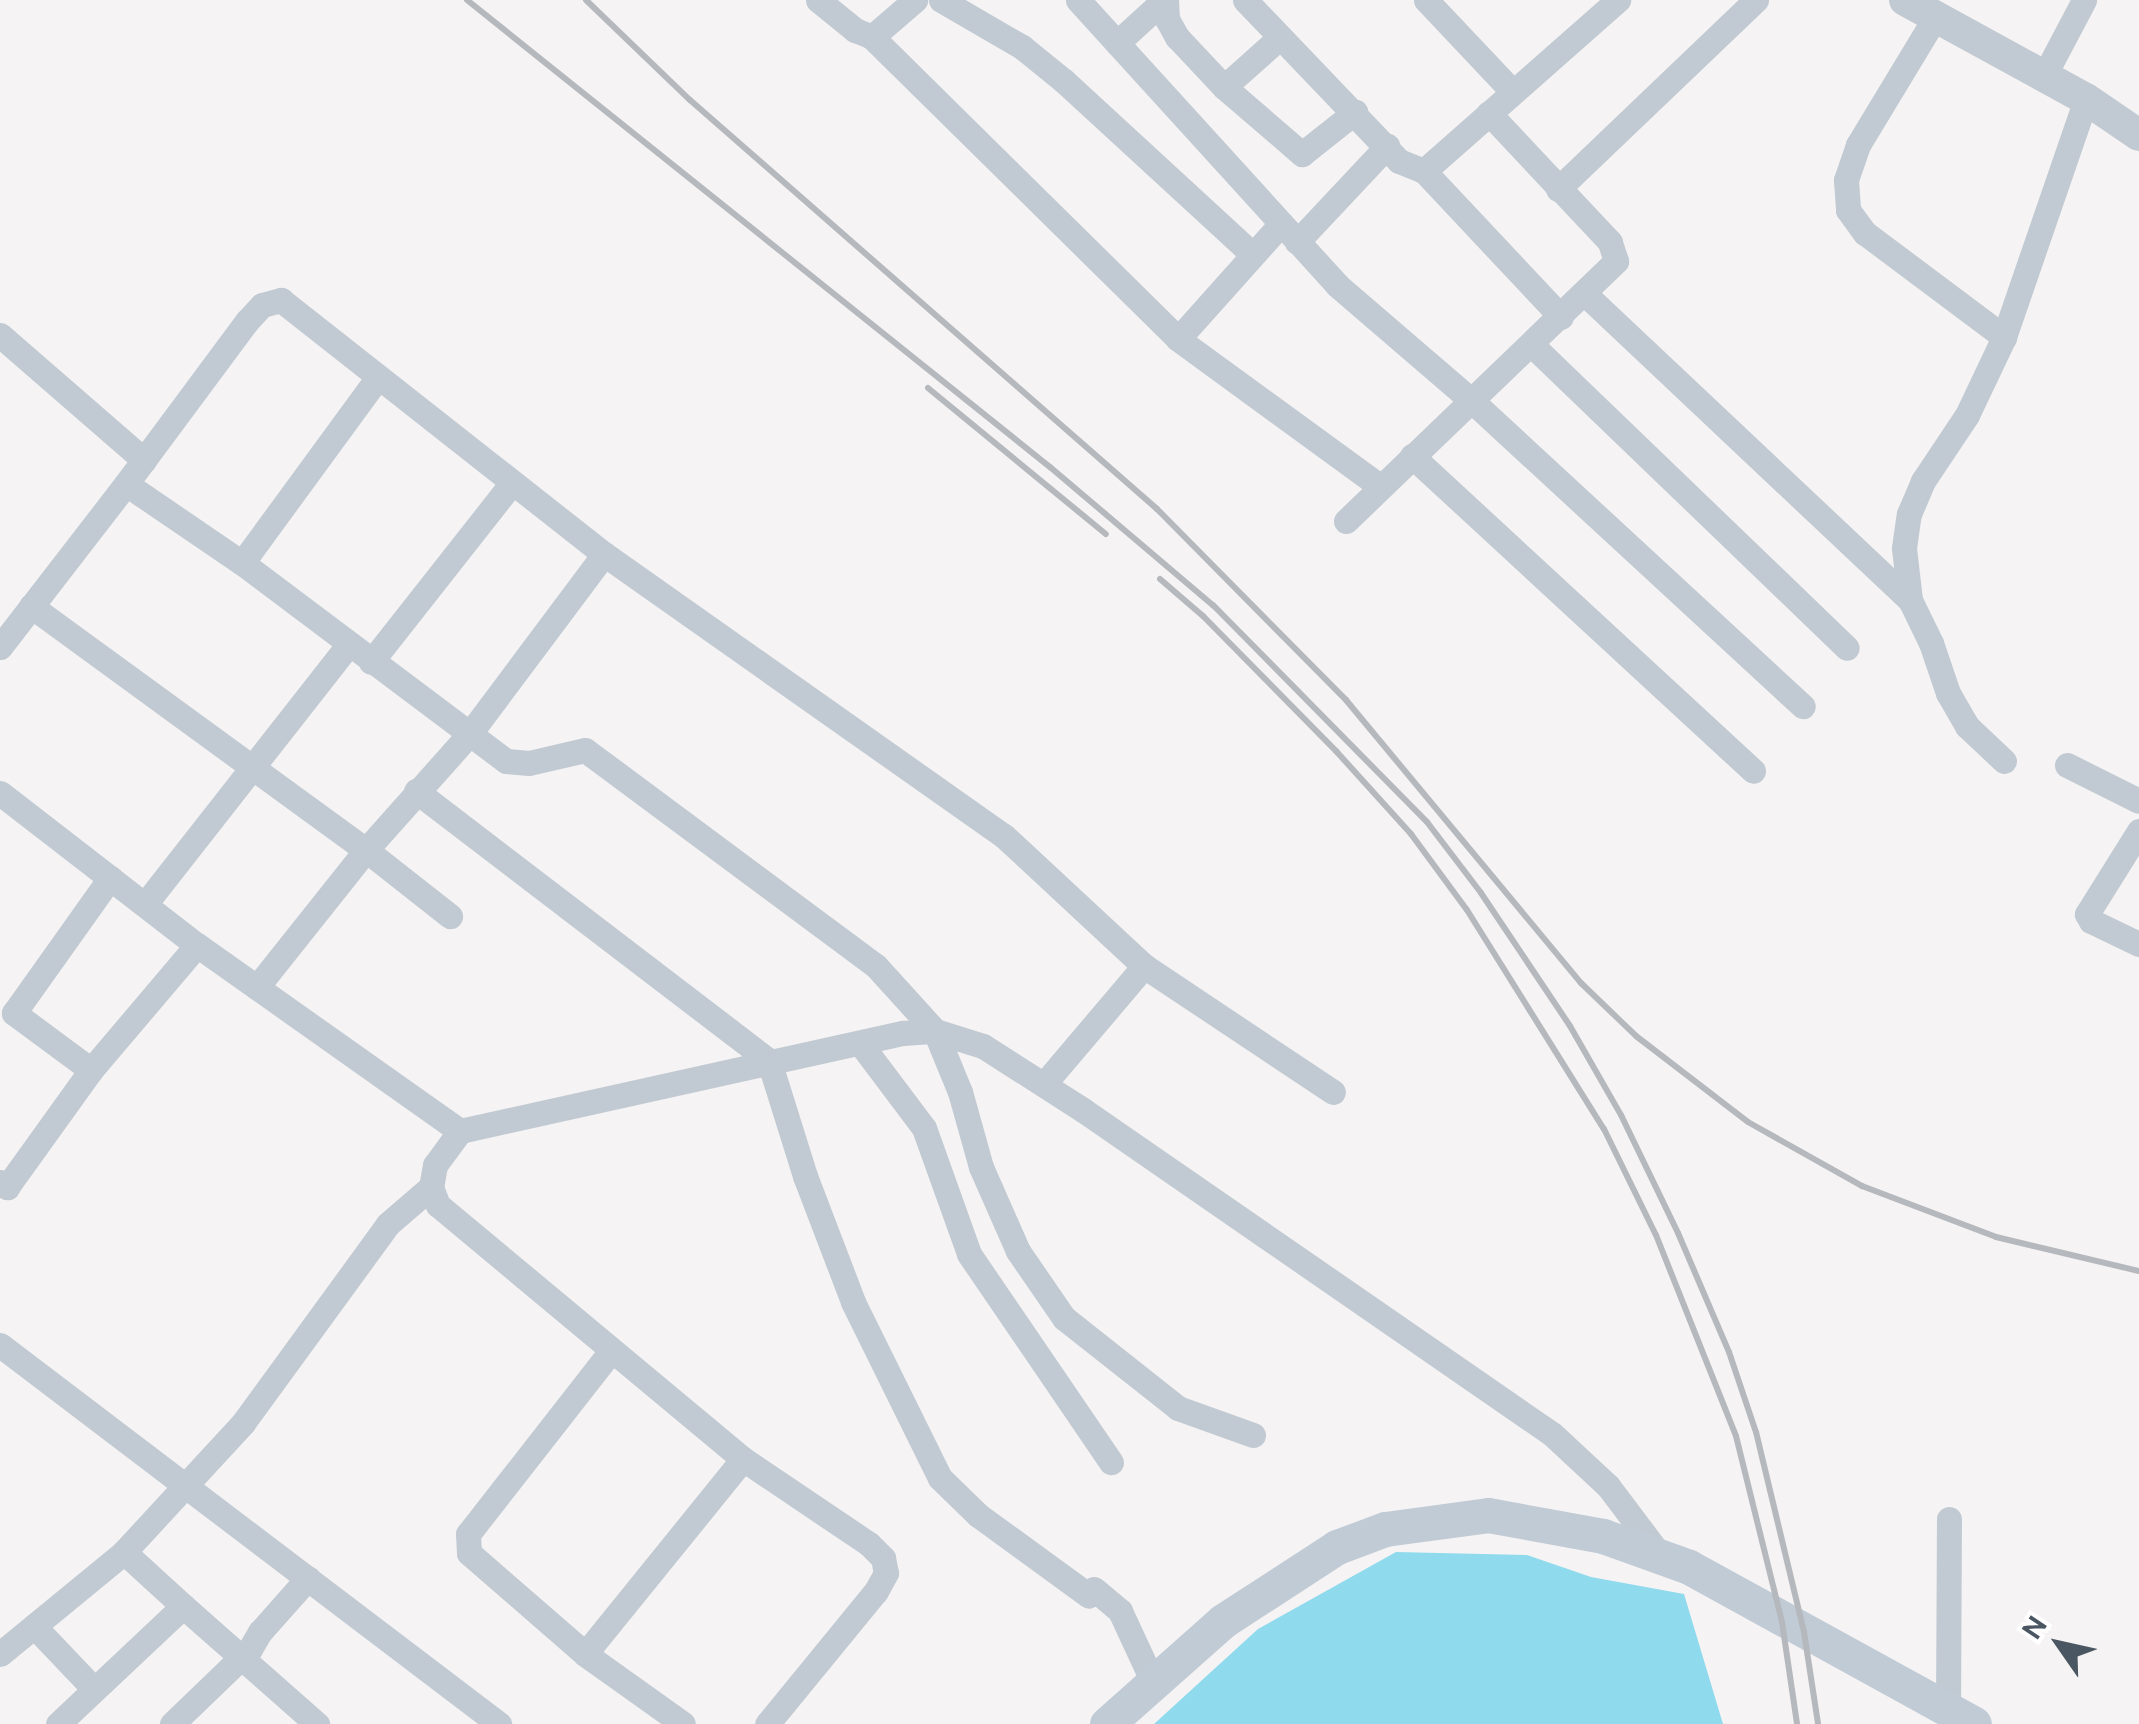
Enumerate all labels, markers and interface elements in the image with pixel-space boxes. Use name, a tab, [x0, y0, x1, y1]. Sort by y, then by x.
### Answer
north arrow	[2009, 1594, 2109, 1694]
text: N	[2015, 1610, 2052, 1644]

